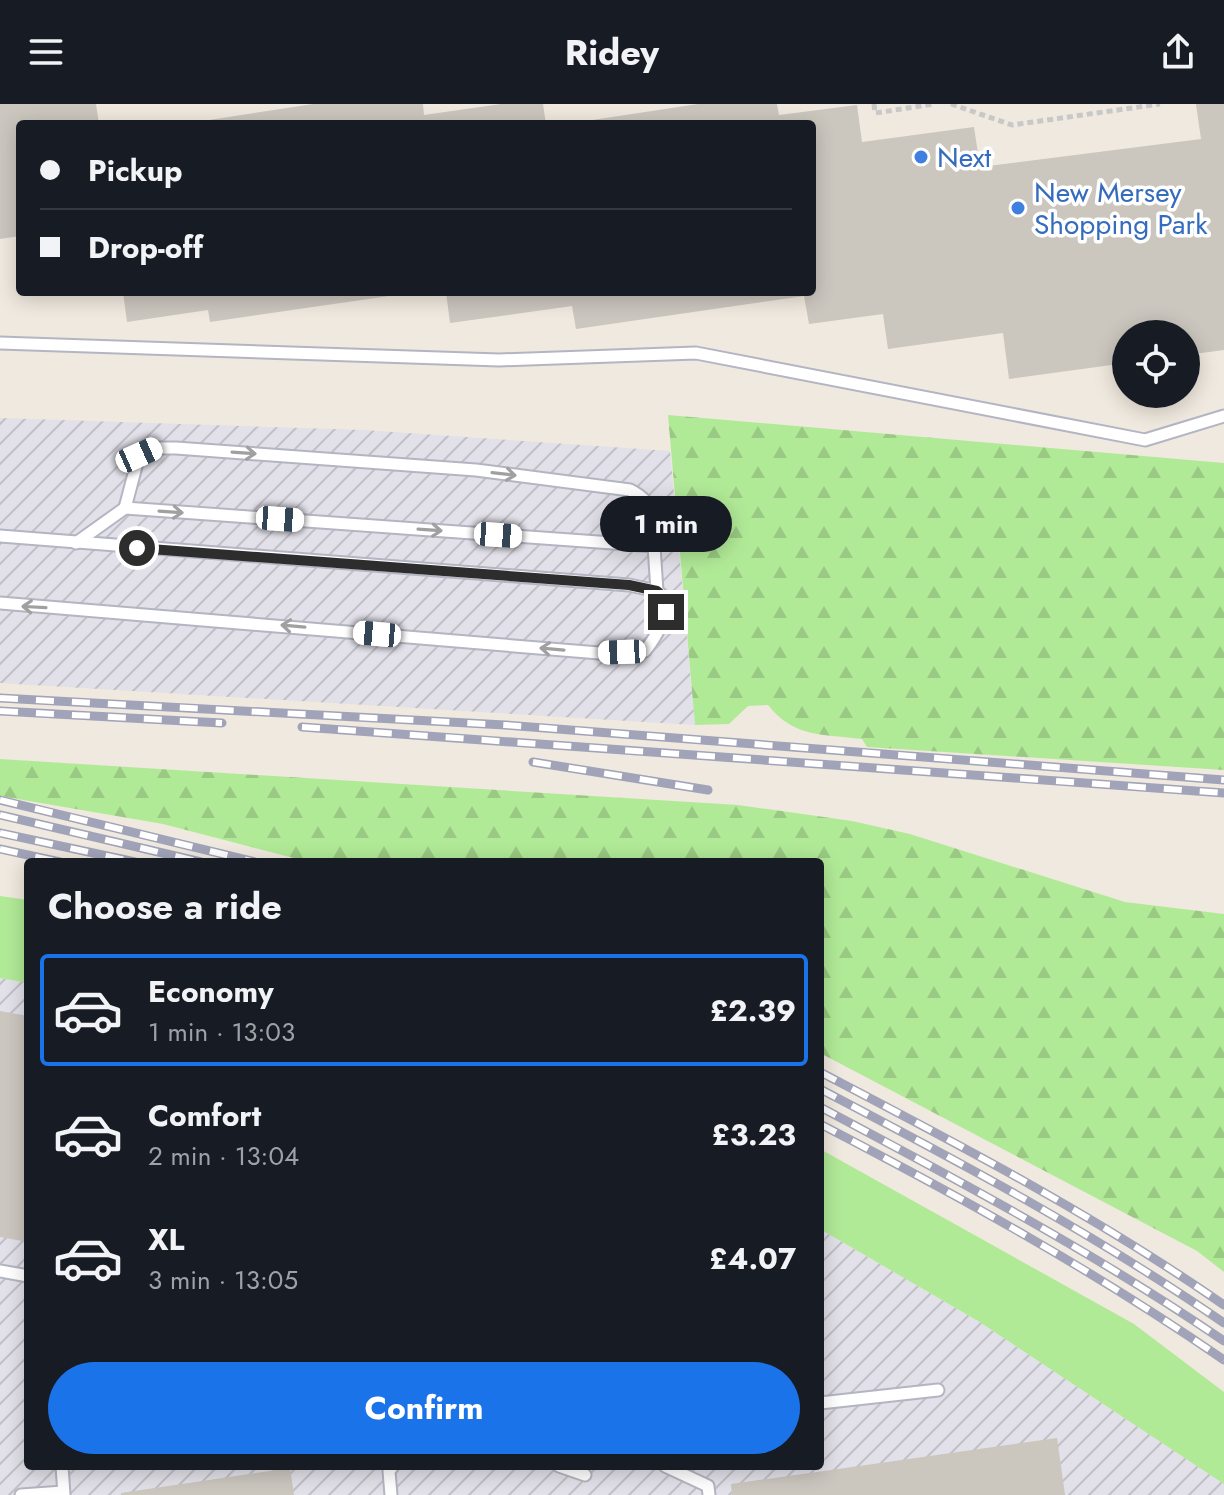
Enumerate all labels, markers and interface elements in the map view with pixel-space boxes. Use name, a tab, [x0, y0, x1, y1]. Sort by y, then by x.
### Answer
text: Ridey	[565, 26, 659, 78]
icon: menu	[24, 30, 68, 74]
icon: share	[1156, 30, 1200, 74]
place label: Next	[937, 137, 991, 178]
marker: Next	[912, 148, 930, 166]
text: Pickup	[88, 149, 183, 192]
place label: New Mersey Shopping Park	[1034, 172, 1208, 245]
marker: New Mersey Shopping Park	[1009, 199, 1027, 217]
text: Drop-off	[88, 226, 203, 269]
map controls	[1112, 320, 1200, 408]
button: locate	[1112, 320, 1200, 408]
car	[112, 434, 166, 476]
one-way arrow	[231, 446, 257, 461]
one-way arrow	[490, 466, 517, 481]
callout: 1 min	[600, 496, 732, 552]
one-way arrow	[157, 505, 184, 520]
car	[255, 505, 305, 533]
text: 1 min	[634, 505, 698, 543]
car	[473, 521, 523, 549]
one-way arrow	[416, 523, 443, 538]
route start	[119, 530, 155, 566]
route end	[648, 594, 684, 630]
one-way arrow	[21, 600, 48, 615]
one-way arrow	[280, 619, 307, 634]
car	[352, 620, 402, 648]
car	[598, 639, 646, 665]
one-way arrow	[539, 641, 566, 656]
text: Choose a ride	[48, 880, 282, 932]
text: Economy	[148, 970, 274, 1013]
icon: car	[52, 974, 124, 1046]
text: £2.39	[710, 989, 796, 1032]
text: 1 min · 13:03	[148, 1013, 295, 1051]
text: Comfort	[148, 1094, 261, 1137]
icon: car	[52, 1098, 124, 1170]
text: £3.23	[712, 1113, 796, 1156]
text: 2 min · 13:04	[148, 1137, 299, 1175]
text: XL	[148, 1218, 184, 1261]
icon: car	[52, 1222, 124, 1294]
text: £4.07	[709, 1237, 796, 1280]
text: 3 min · 13:05	[148, 1261, 298, 1299]
button: Confirm	[48, 1362, 800, 1454]

